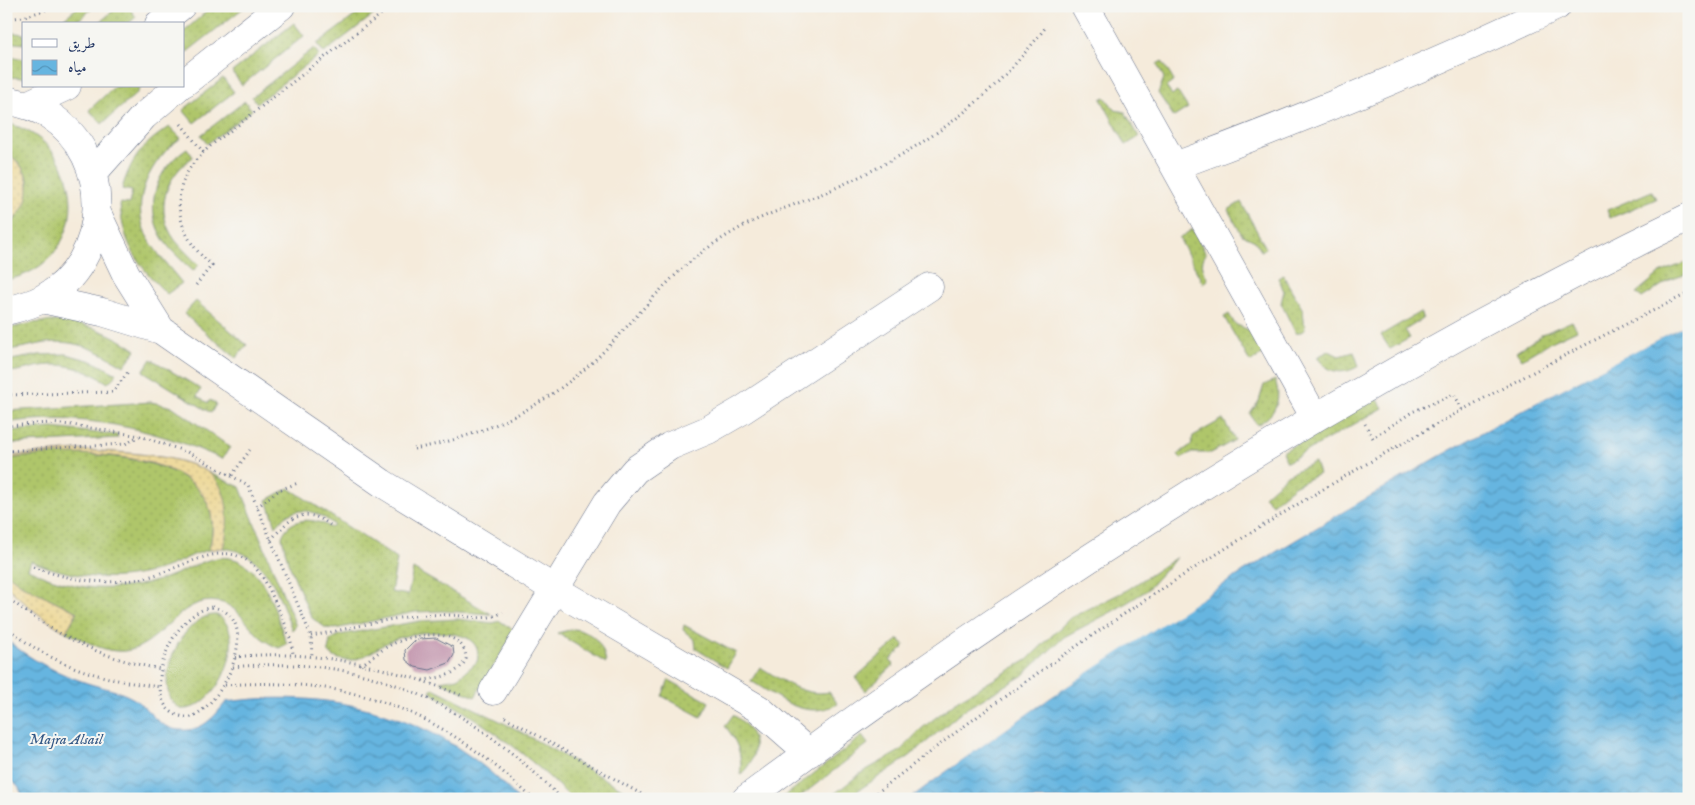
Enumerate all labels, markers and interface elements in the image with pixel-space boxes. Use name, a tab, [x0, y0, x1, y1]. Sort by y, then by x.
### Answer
legend	[22, 22, 185, 88]
text: طريق	[68, 34, 95, 53]
text: مياه	[68, 58, 86, 77]
water label: Majra Alsail	[29, 730, 104, 749]

